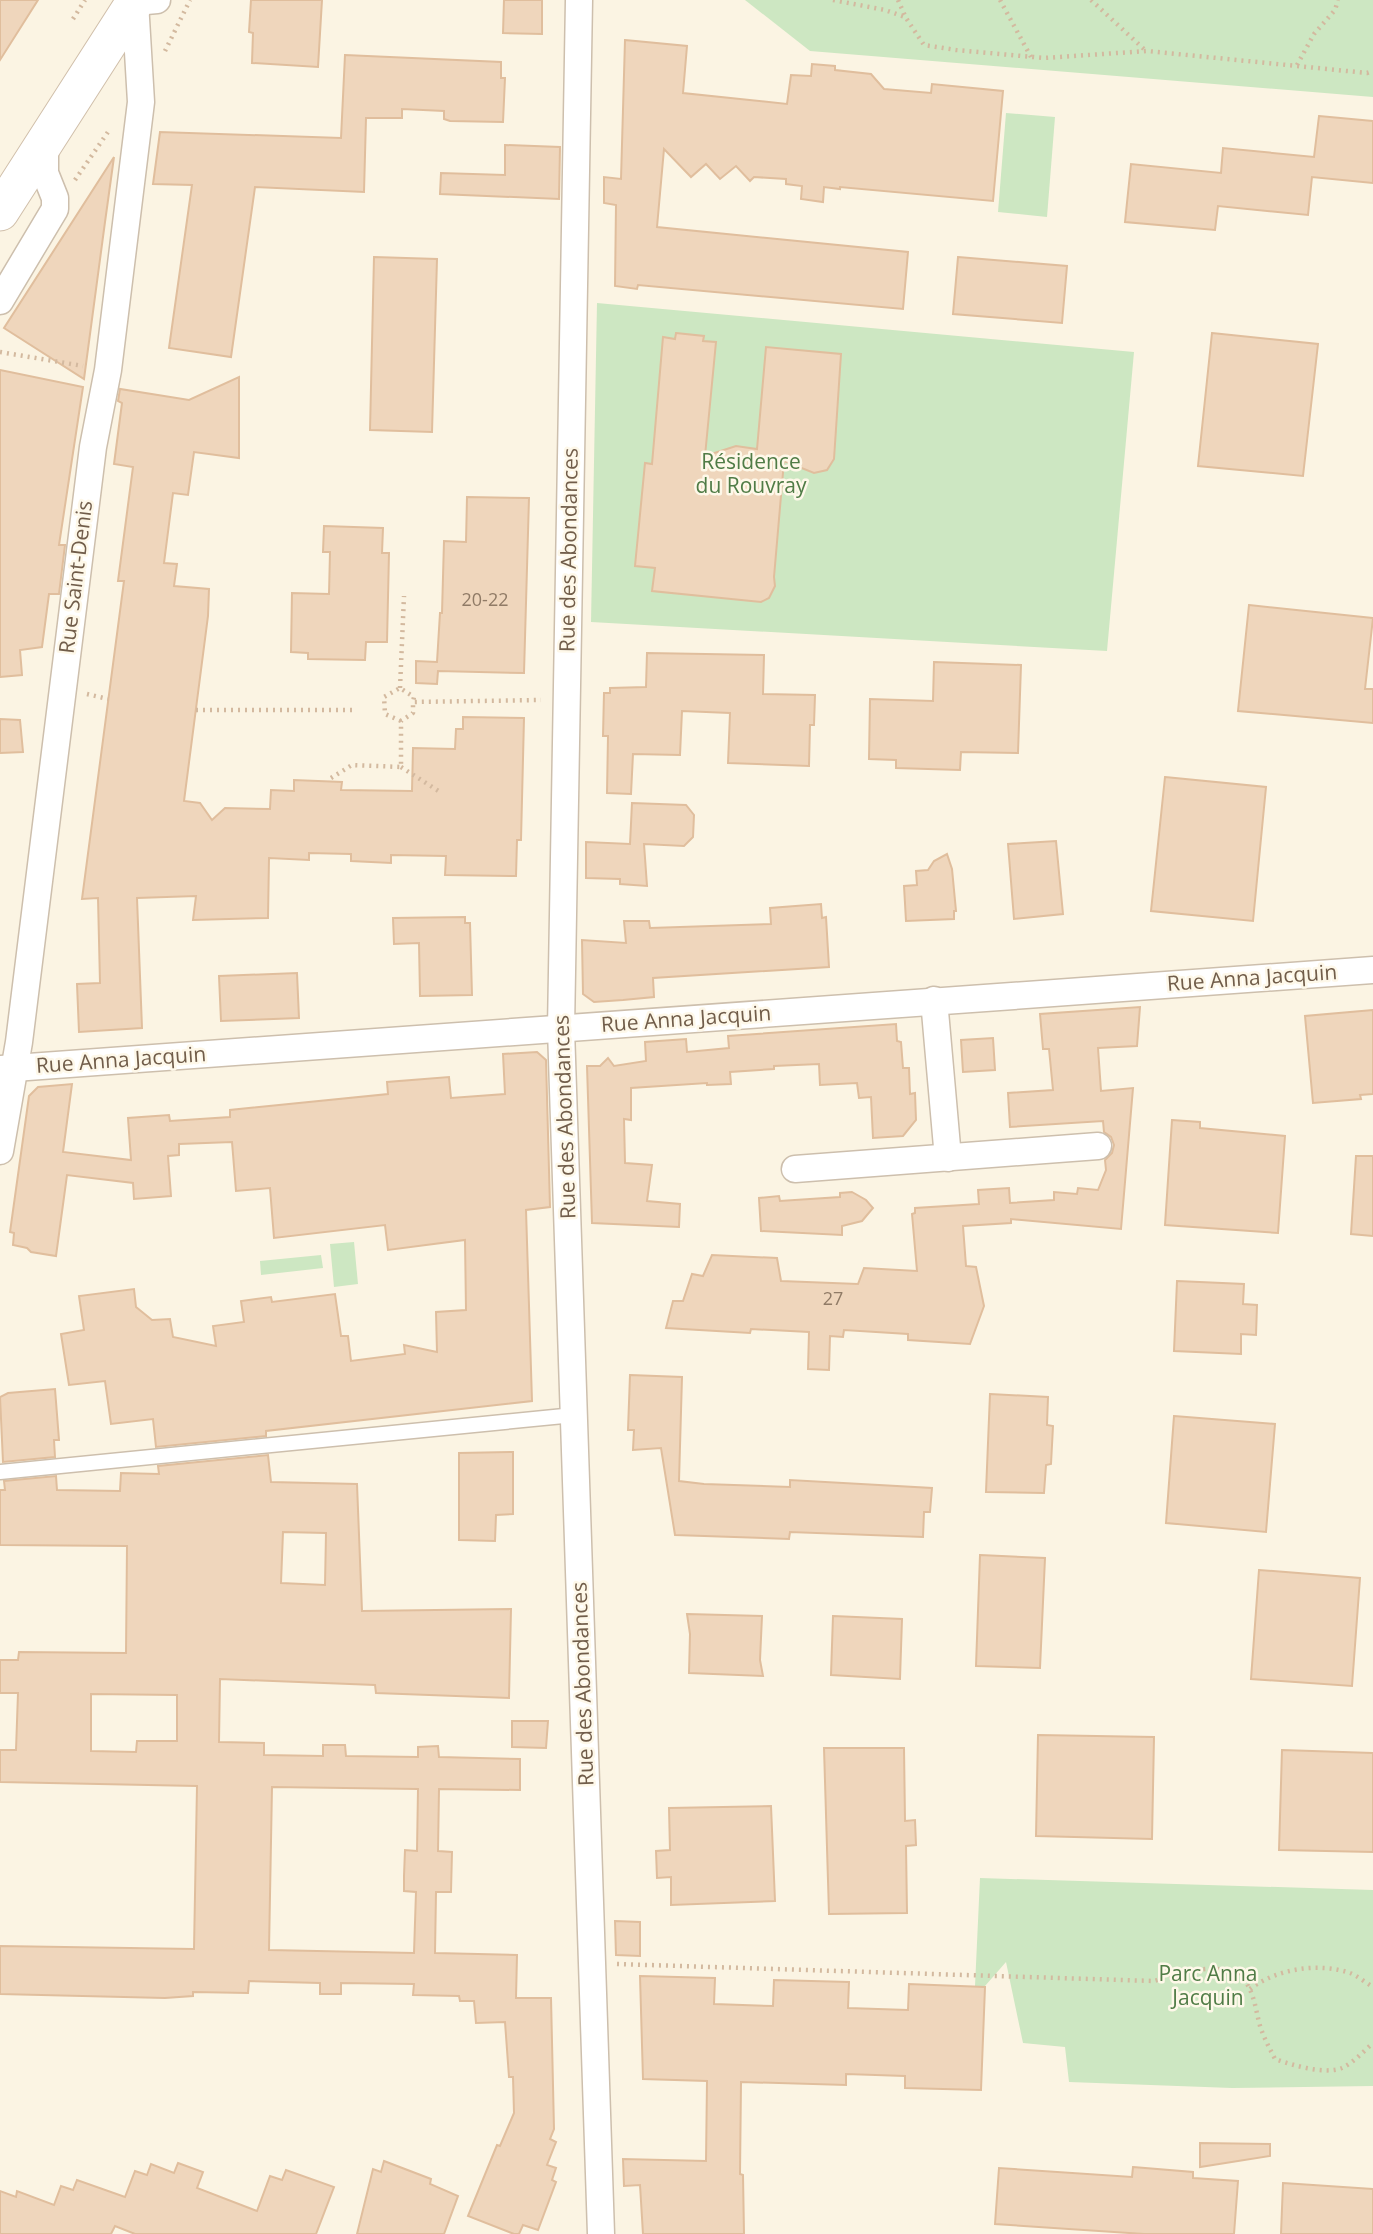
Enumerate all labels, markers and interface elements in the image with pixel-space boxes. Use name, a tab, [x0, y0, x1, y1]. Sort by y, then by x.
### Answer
park label: Résidence du Rouvray	[696, 447, 807, 499]
street label: Rue des Abondances	[552, 448, 584, 652]
street label: Rue Saint-Denis	[52, 499, 98, 655]
house number: 20-22	[462, 587, 508, 611]
street label: Rue Anna Jacquin	[1166, 957, 1338, 997]
street label: Rue Anna Jacquin	[600, 998, 772, 1038]
street label: Rue des Abondances	[546, 1015, 582, 1220]
street label: Rue Anna Jacquin	[35, 1039, 207, 1079]
house number: 27	[823, 1286, 843, 1310]
street label: Rue des Abondances	[564, 1582, 600, 1787]
park label: Parc Anna Jacquin	[1158, 1959, 1258, 2011]

